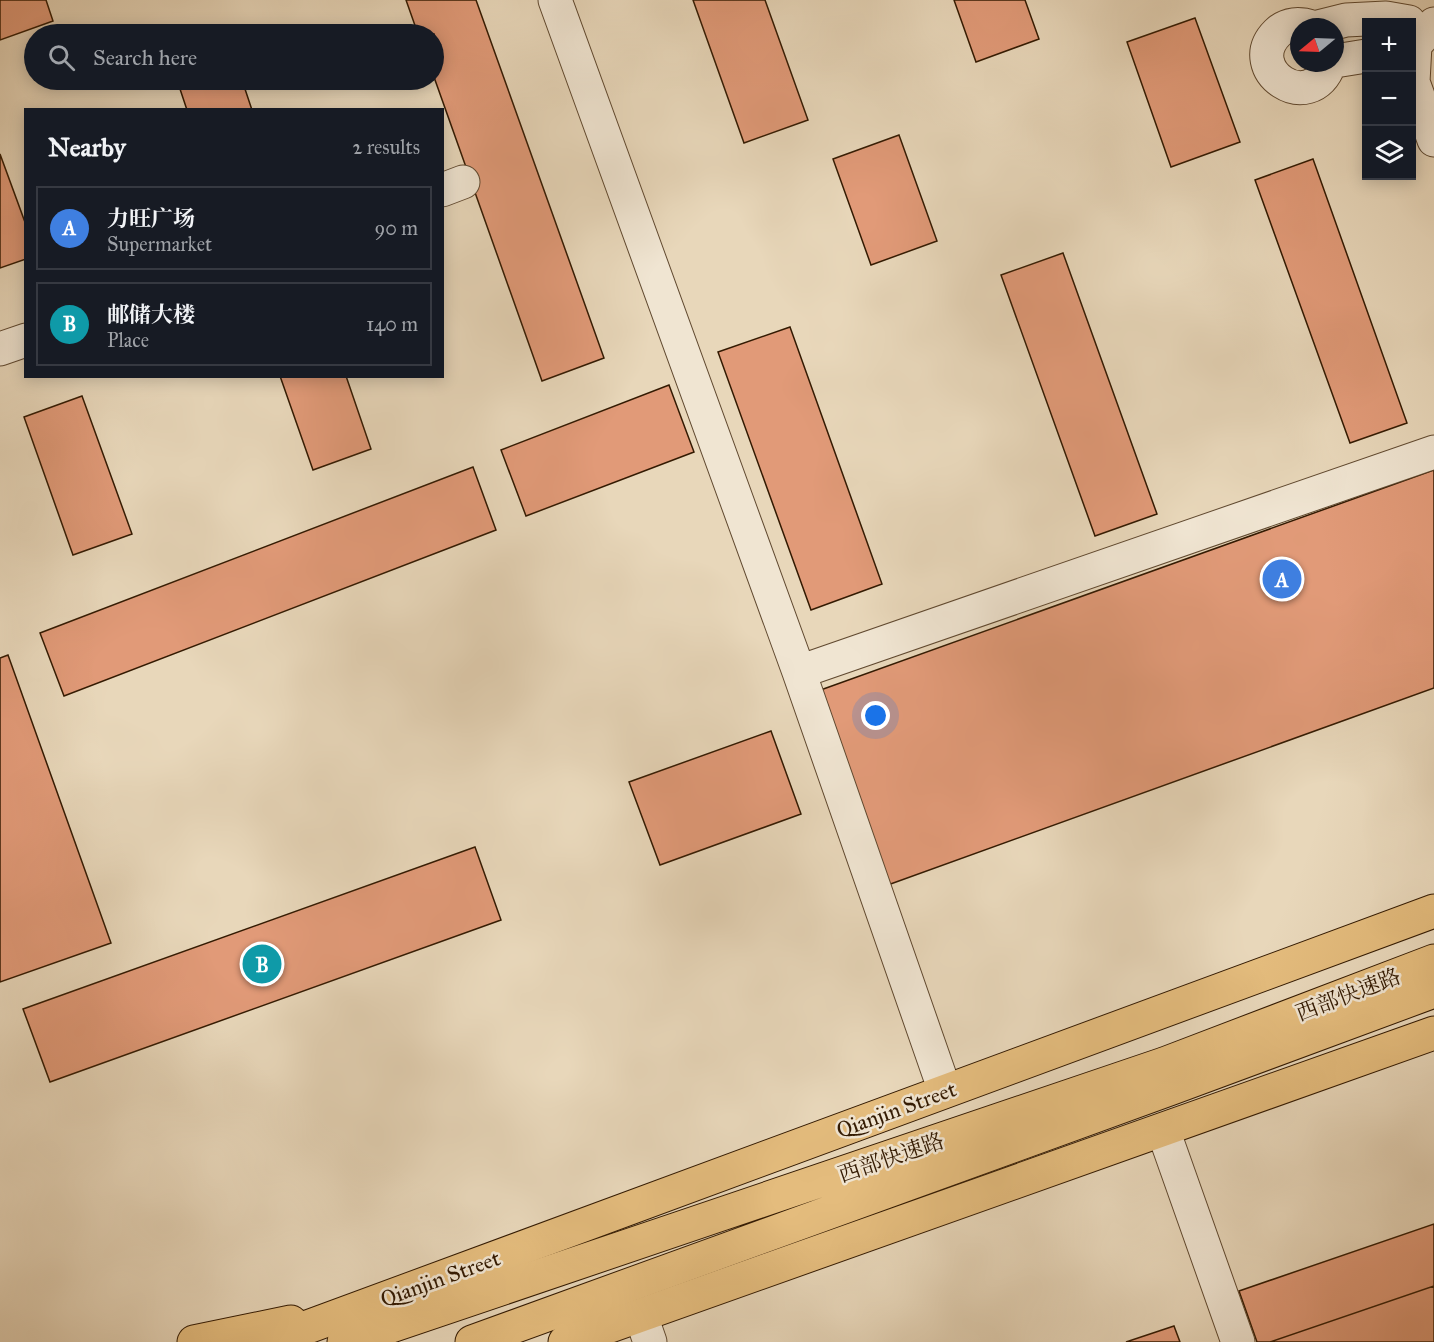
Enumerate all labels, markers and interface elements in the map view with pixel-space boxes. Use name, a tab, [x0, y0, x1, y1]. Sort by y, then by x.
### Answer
north arrow	[1290, 18, 1344, 72]
map controls	[1362, 18, 1416, 180]
button: +	[1362, 18, 1416, 72]
search box	[24, 24, 444, 90]
icon: search	[45, 41, 78, 74]
text: Search here	[93, 44, 197, 71]
button: −	[1362, 72, 1416, 126]
button: layers	[1362, 126, 1416, 180]
text: Nearby	[48, 131, 126, 163]
text: 2 results	[352, 135, 420, 159]
text: 力旺广场	[107, 205, 195, 232]
text: A	[63, 216, 76, 240]
text: 90 m	[375, 216, 418, 240]
text: Supermarket	[107, 232, 212, 256]
text: 邮储大楼	[107, 301, 195, 328]
text: B	[63, 312, 76, 336]
text: 140 m	[366, 312, 418, 336]
text: Place	[107, 328, 149, 352]
pin: A	[1262, 556, 1302, 602]
your location	[861, 701, 890, 730]
pin: B	[242, 942, 282, 986]
street label: 西部快速路	[1292, 962, 1404, 1027]
street label: Qianjin Street	[833, 1075, 960, 1144]
street label: 西部快速路	[835, 1127, 948, 1188]
street label: Qianjin Street	[377, 1244, 504, 1313]

